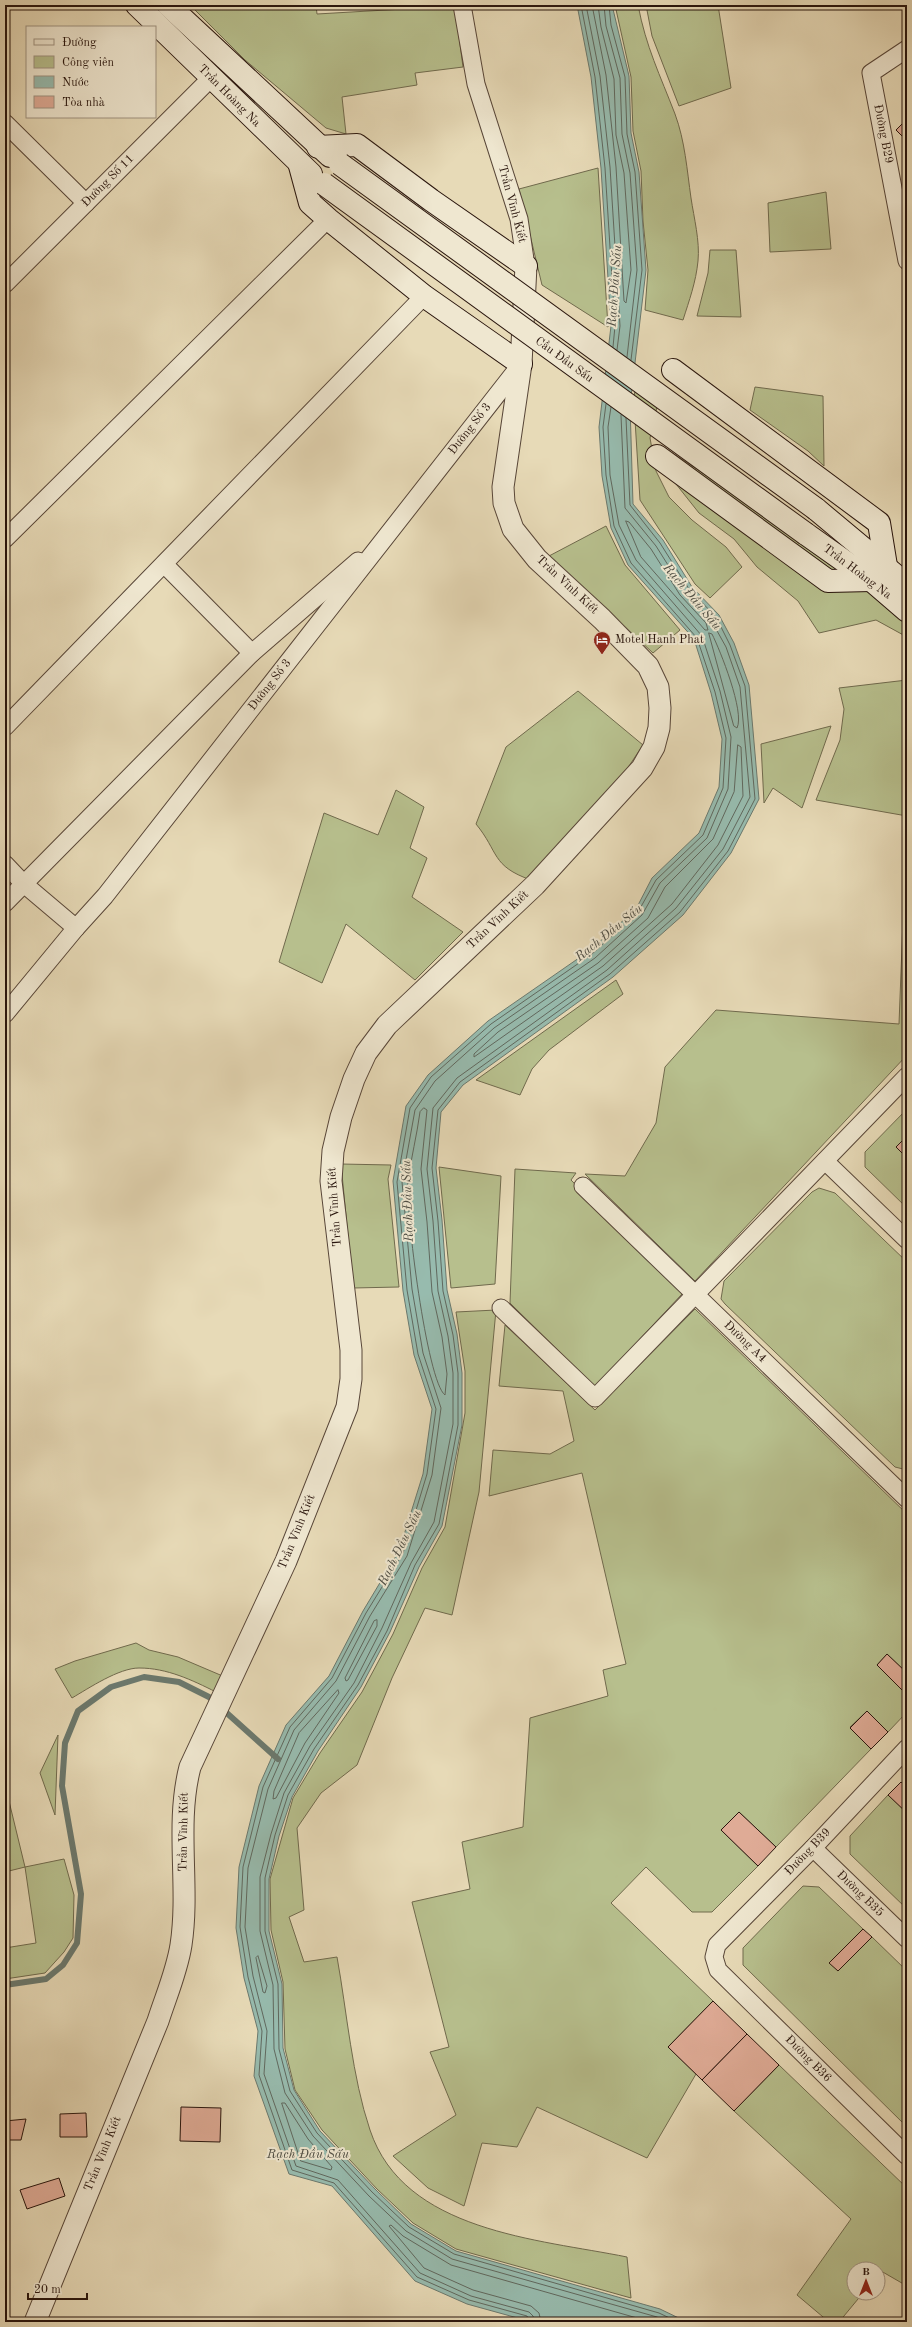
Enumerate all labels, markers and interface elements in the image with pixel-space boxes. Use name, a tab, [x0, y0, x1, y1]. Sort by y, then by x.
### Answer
legend	[26, 26, 156, 118]
text: Đường	[62, 37, 97, 49]
text: Công viên	[62, 57, 114, 69]
street label: Trần Hoàng Na	[196, 61, 264, 129]
text: Nước	[62, 77, 89, 89]
text: Tòa nhà	[62, 97, 105, 109]
street label: Đường B29	[871, 103, 895, 165]
street label: Đường Số 11	[79, 152, 136, 209]
street label: Trần Vĩnh Kiết	[496, 163, 530, 244]
water label: Rạch Đầu Sấu	[605, 244, 624, 329]
street label: Cầu Đầu Sấu	[533, 333, 597, 385]
street label: Đường Số 3	[446, 400, 494, 457]
street label: Trần Hoàng Na	[821, 541, 895, 602]
street label: Trần Vĩnh Kiết	[534, 552, 602, 617]
water label: Rạch Đầu Sấu	[660, 560, 725, 633]
hotel icon: Motel Hanh Phat	[592, 630, 612, 655]
place label: Motel Hanh Phat	[615, 634, 704, 646]
street label: Đường Số 3	[246, 656, 294, 713]
street label: Trần Vĩnh Kiết	[463, 887, 531, 952]
water label: Rạch Đầu Sấu	[571, 901, 646, 965]
water label: Rạch Đầu Sấu	[399, 1159, 416, 1243]
street label: Trần Vĩnh Kiết	[324, 1167, 344, 1247]
street label: Đường A4	[721, 1319, 769, 1365]
street label: Trần Vĩnh Kiết	[275, 1492, 317, 1571]
water label: Rạch Đầu Sấu	[375, 1507, 424, 1589]
street label: Trần Vĩnh Kiết	[175, 1792, 191, 1872]
street label: Đường B39	[783, 1826, 833, 1878]
street label: Đường B35	[834, 1868, 887, 1919]
street label: Đường B36	[783, 2034, 834, 2085]
street label: Trần Vĩnh Kiết	[81, 2114, 123, 2193]
water label: Rạch Đầu Sấu	[266, 2147, 350, 2161]
north arrow	[846, 2261, 886, 2301]
text: B	[862, 2267, 870, 2278]
scale bar	[28, 2275, 87, 2301]
text: 20 m	[34, 2284, 61, 2296]

